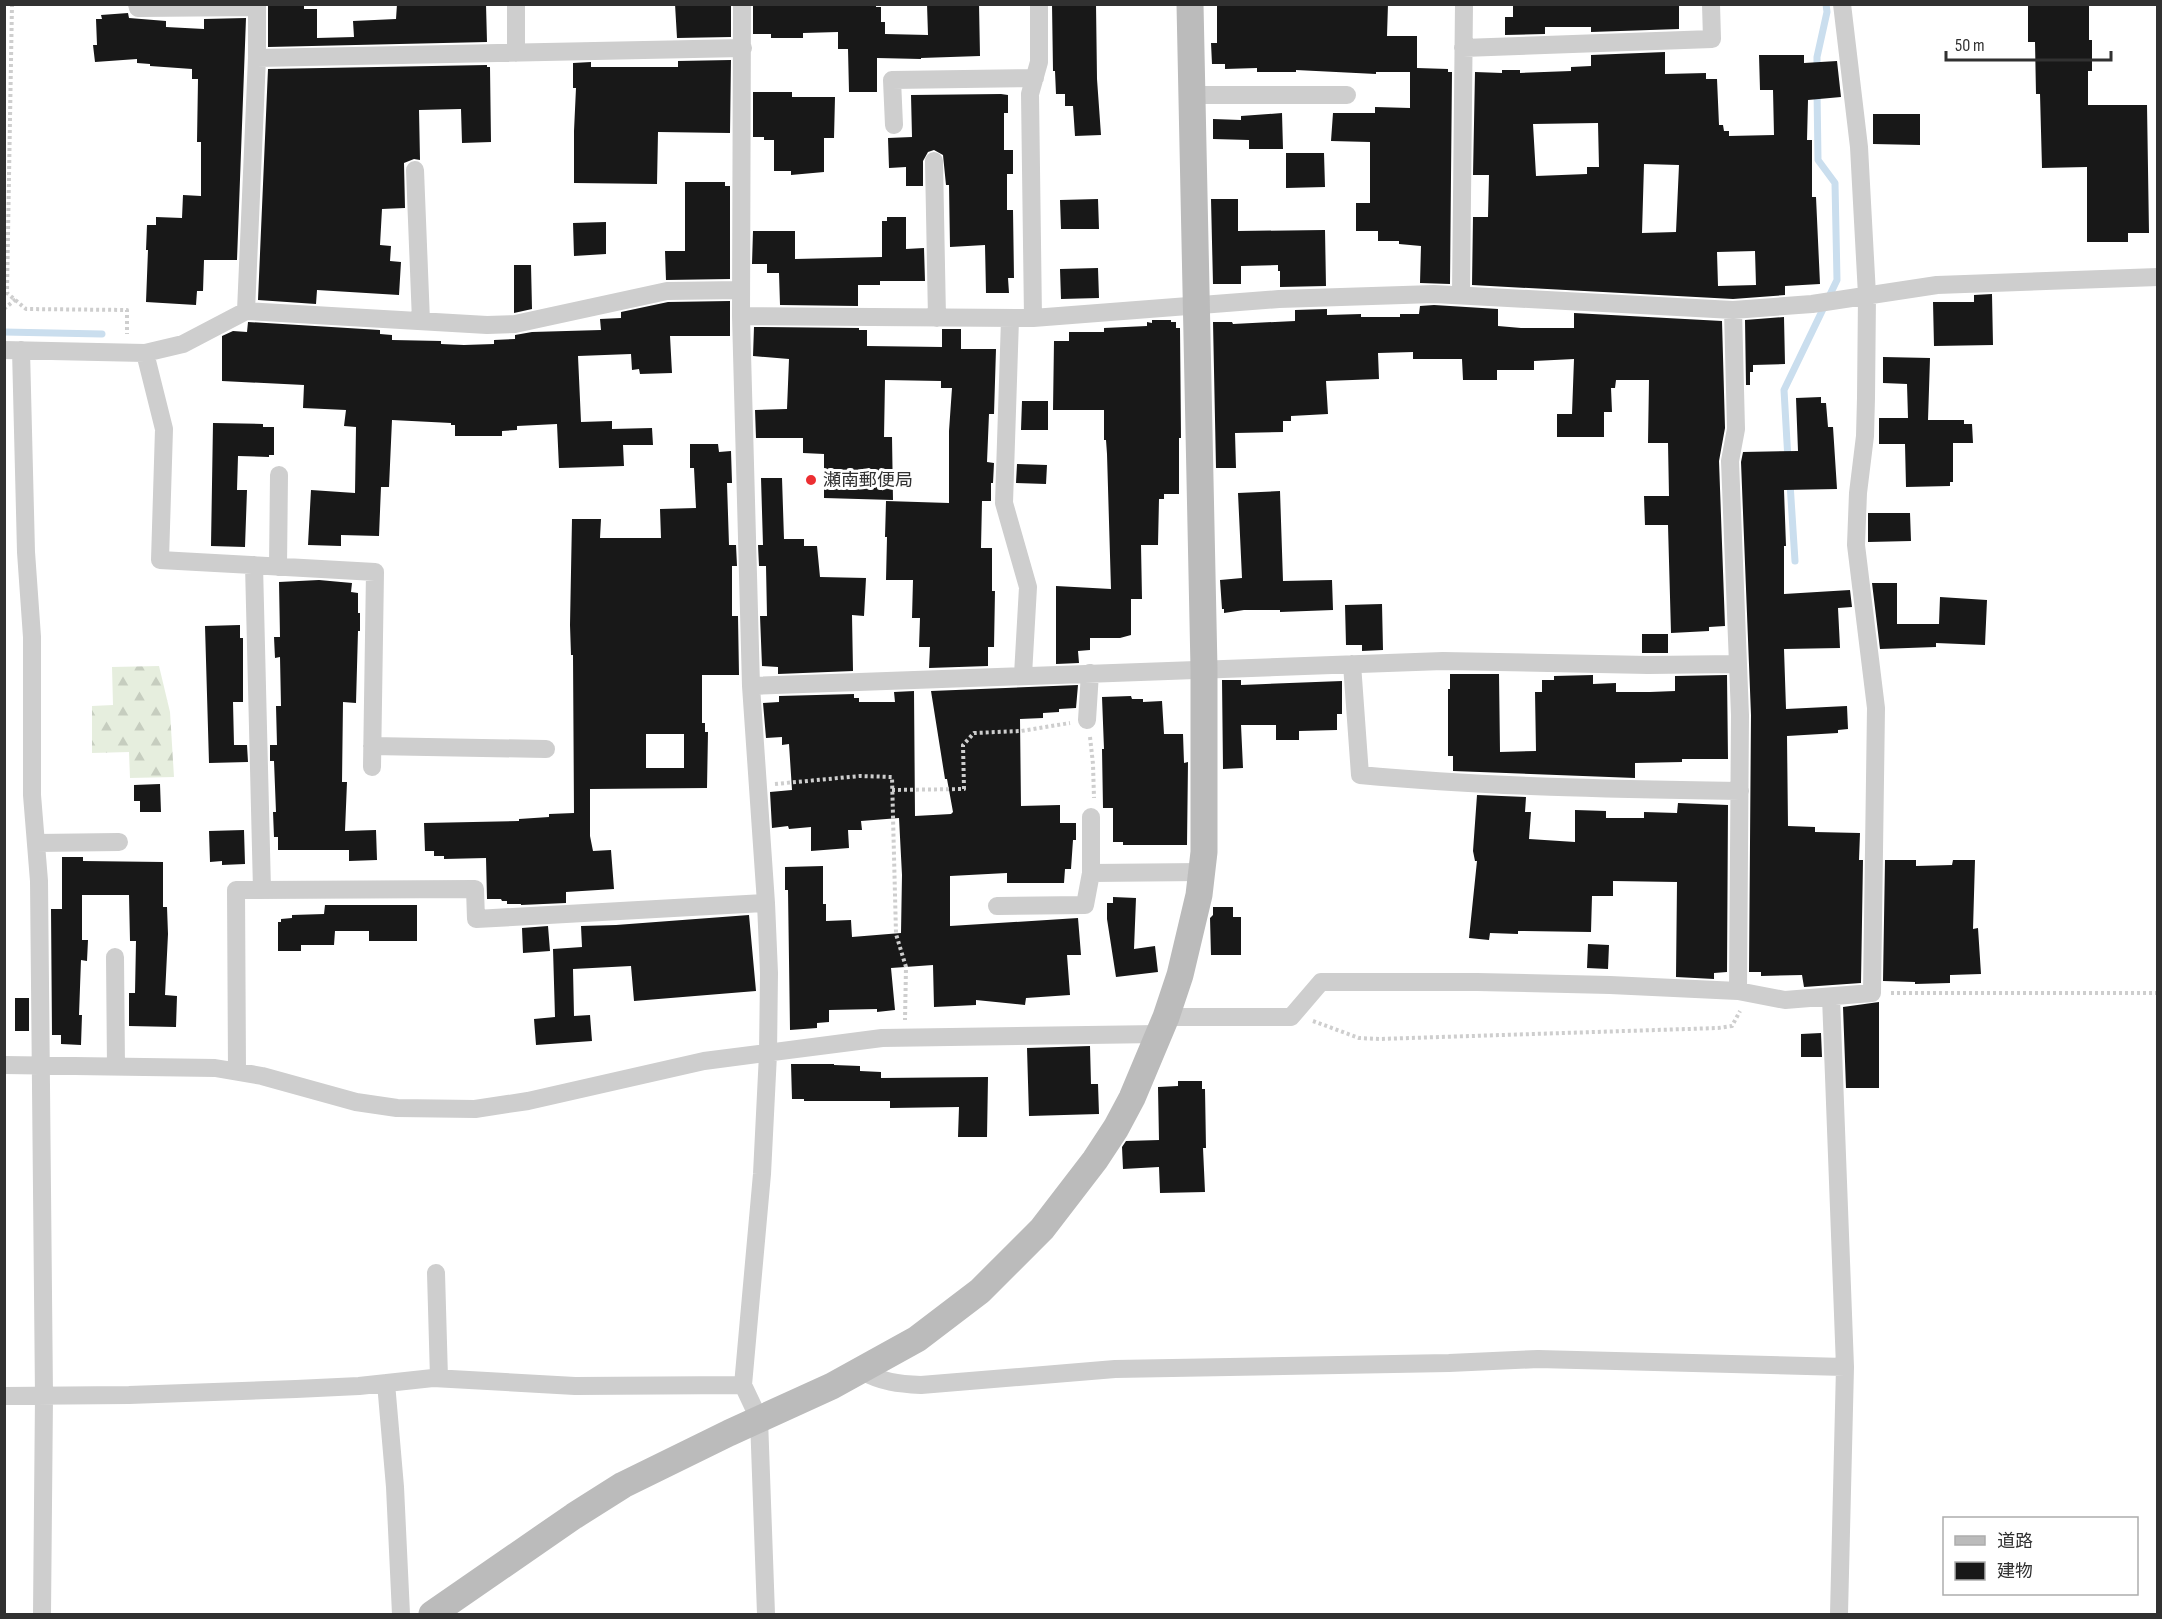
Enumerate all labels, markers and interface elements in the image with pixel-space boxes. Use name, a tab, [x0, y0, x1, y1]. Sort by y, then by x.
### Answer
scale bar	[1946, 24, 2111, 62]
text: 50 m	[1955, 35, 1985, 56]
place label: 瀬南郵便局	[823, 470, 913, 491]
marker: 瀬南郵便局	[804, 473, 818, 487]
legend	[1943, 1517, 2138, 1595]
text: 道路	[1997, 1531, 2033, 1552]
text: 建物	[1997, 1561, 2033, 1582]

